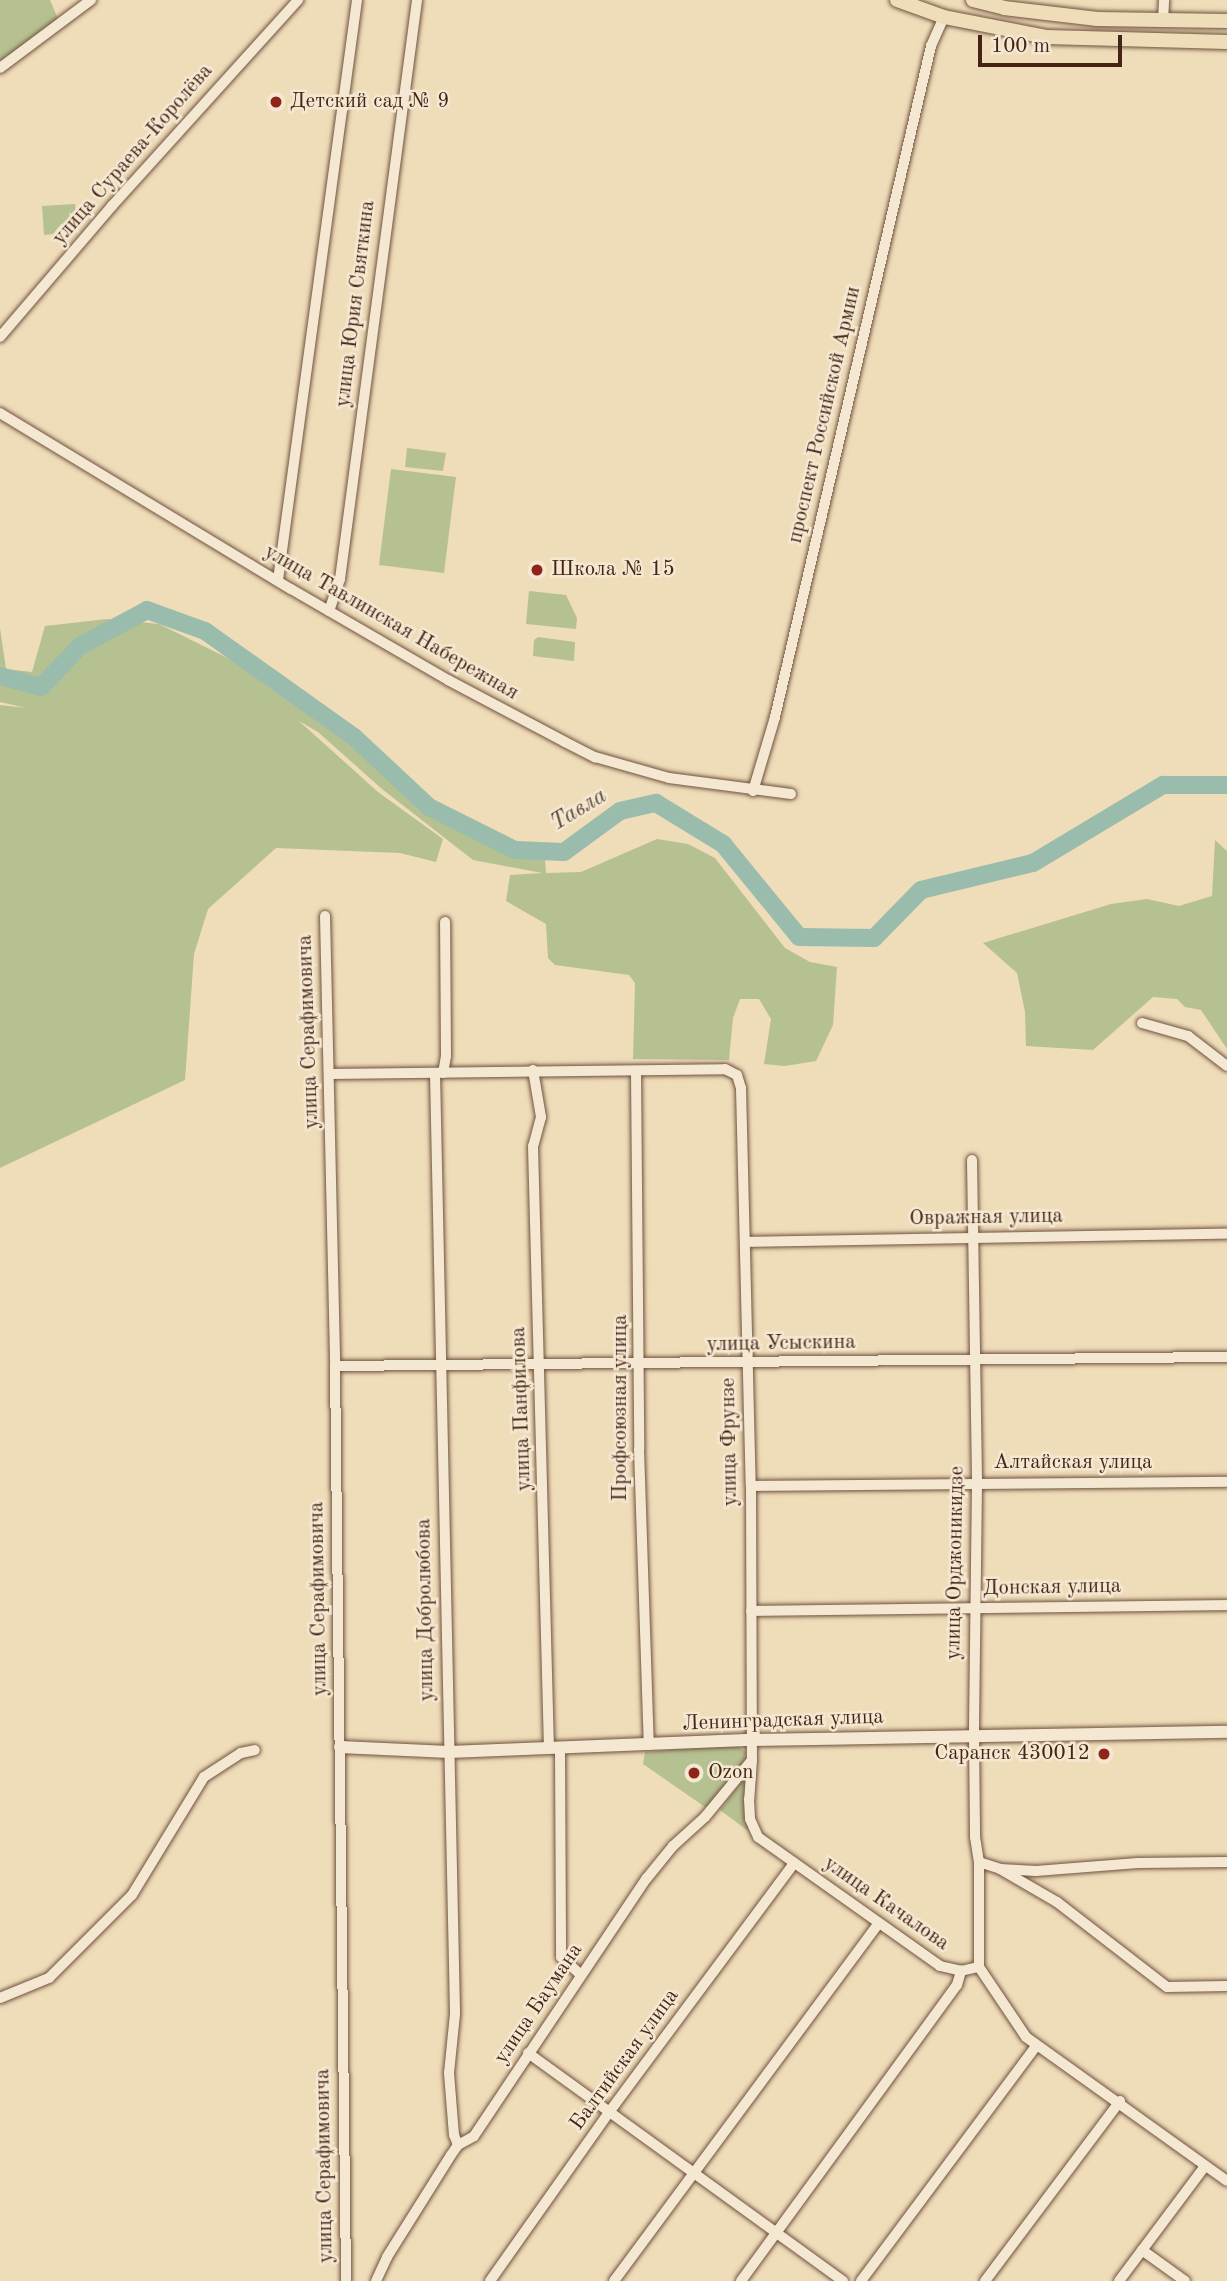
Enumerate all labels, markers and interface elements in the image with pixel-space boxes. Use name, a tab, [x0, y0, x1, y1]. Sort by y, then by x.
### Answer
scale bar	[982, 21, 1126, 65]
text: 100 m	[991, 36, 1050, 57]
street label: улица Сураева-Королёва	[48, 59, 218, 251]
place label: Детский сад № 9	[290, 89, 449, 115]
marker: Детский сад № 9	[268, 94, 284, 110]
street label: улица Юрия Святкина	[331, 199, 381, 409]
street label: проспект Российской Армии	[783, 284, 867, 546]
street label: улица Тавлинская Набережная	[259, 540, 523, 706]
place label: Школа № 15	[551, 557, 675, 583]
marker: Школа № 15	[529, 562, 545, 578]
water label: Тавла	[546, 783, 612, 837]
street label: улица Серафимовича	[293, 934, 325, 1130]
street label: Овражная улица	[909, 1204, 1063, 1232]
street label: Профсоюзная улица	[608, 1315, 634, 1501]
street label: улица Панфилова	[507, 1326, 537, 1492]
street label: улица Усыскина	[706, 1330, 856, 1358]
street label: улица Фрунзе	[716, 1377, 744, 1507]
street label: Алтайская улица	[994, 1450, 1152, 1476]
street label: улица Орджоникидзе	[942, 1466, 970, 1660]
street label: улица Серафимовича	[305, 1502, 333, 1696]
street label: улица Добролюбова	[412, 1518, 440, 1702]
street label: Донская улица	[983, 1574, 1121, 1602]
street label: Ленинградская улица	[682, 1705, 884, 1737]
place label: Саранск 430012	[934, 1741, 1090, 1767]
marker: Саранск 430012	[1096, 1746, 1112, 1762]
place label: Ozon	[708, 1760, 754, 1786]
marker: Ozon	[686, 1765, 702, 1781]
street label: улица Качалова	[818, 1851, 954, 1957]
street label: улица Баумана	[489, 1939, 589, 2069]
street label: Балтийская улица	[565, 1984, 685, 2136]
street label: улица Серафимовича	[311, 2069, 339, 2263]

